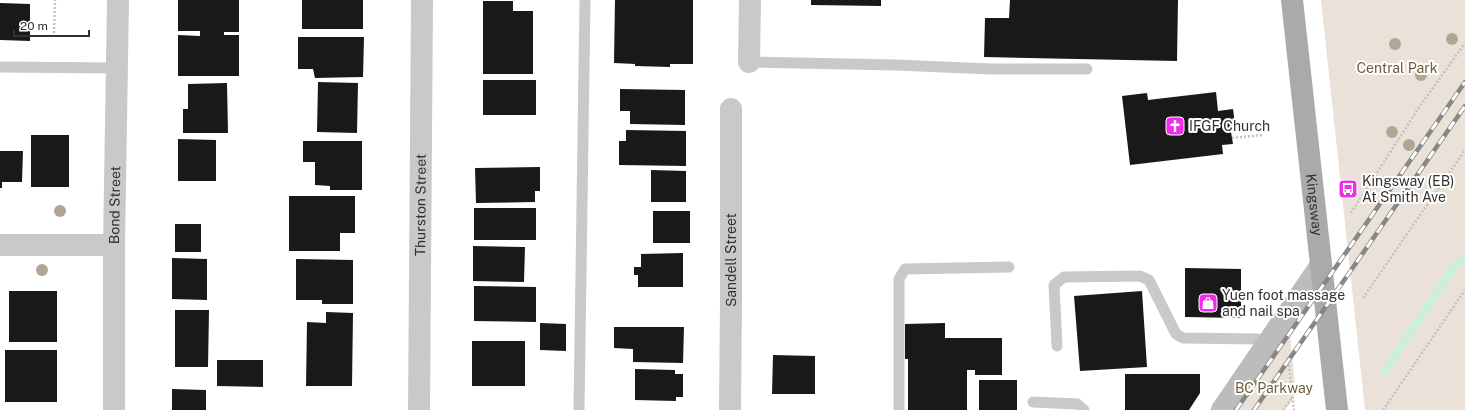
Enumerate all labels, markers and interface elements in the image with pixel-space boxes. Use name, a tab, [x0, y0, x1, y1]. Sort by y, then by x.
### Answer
scale bar	[14, 12, 89, 38]
text: 20 m	[20, 19, 48, 33]
park label: Central Park	[1356, 60, 1438, 76]
church icon: IFGF Church	[1164, 115, 1186, 137]
place label: IFGF Church	[1189, 118, 1270, 134]
street label: Thurston Street	[412, 154, 429, 256]
street label: Bond Street	[106, 166, 123, 244]
street label: Kingsway	[1303, 173, 1326, 237]
place label: Kingsway (EB) At Smith Ave	[1362, 173, 1454, 205]
bus stop icon: Kingsway (EB) At Smith Ave	[1337, 178, 1359, 200]
street label: Sandell Street	[723, 213, 739, 307]
place label: Yuen foot massage and nail spa	[1222, 287, 1345, 319]
shop icon: Yuen foot massage and nail spa	[1197, 292, 1219, 314]
park label: BC Parkway	[1235, 380, 1314, 396]

